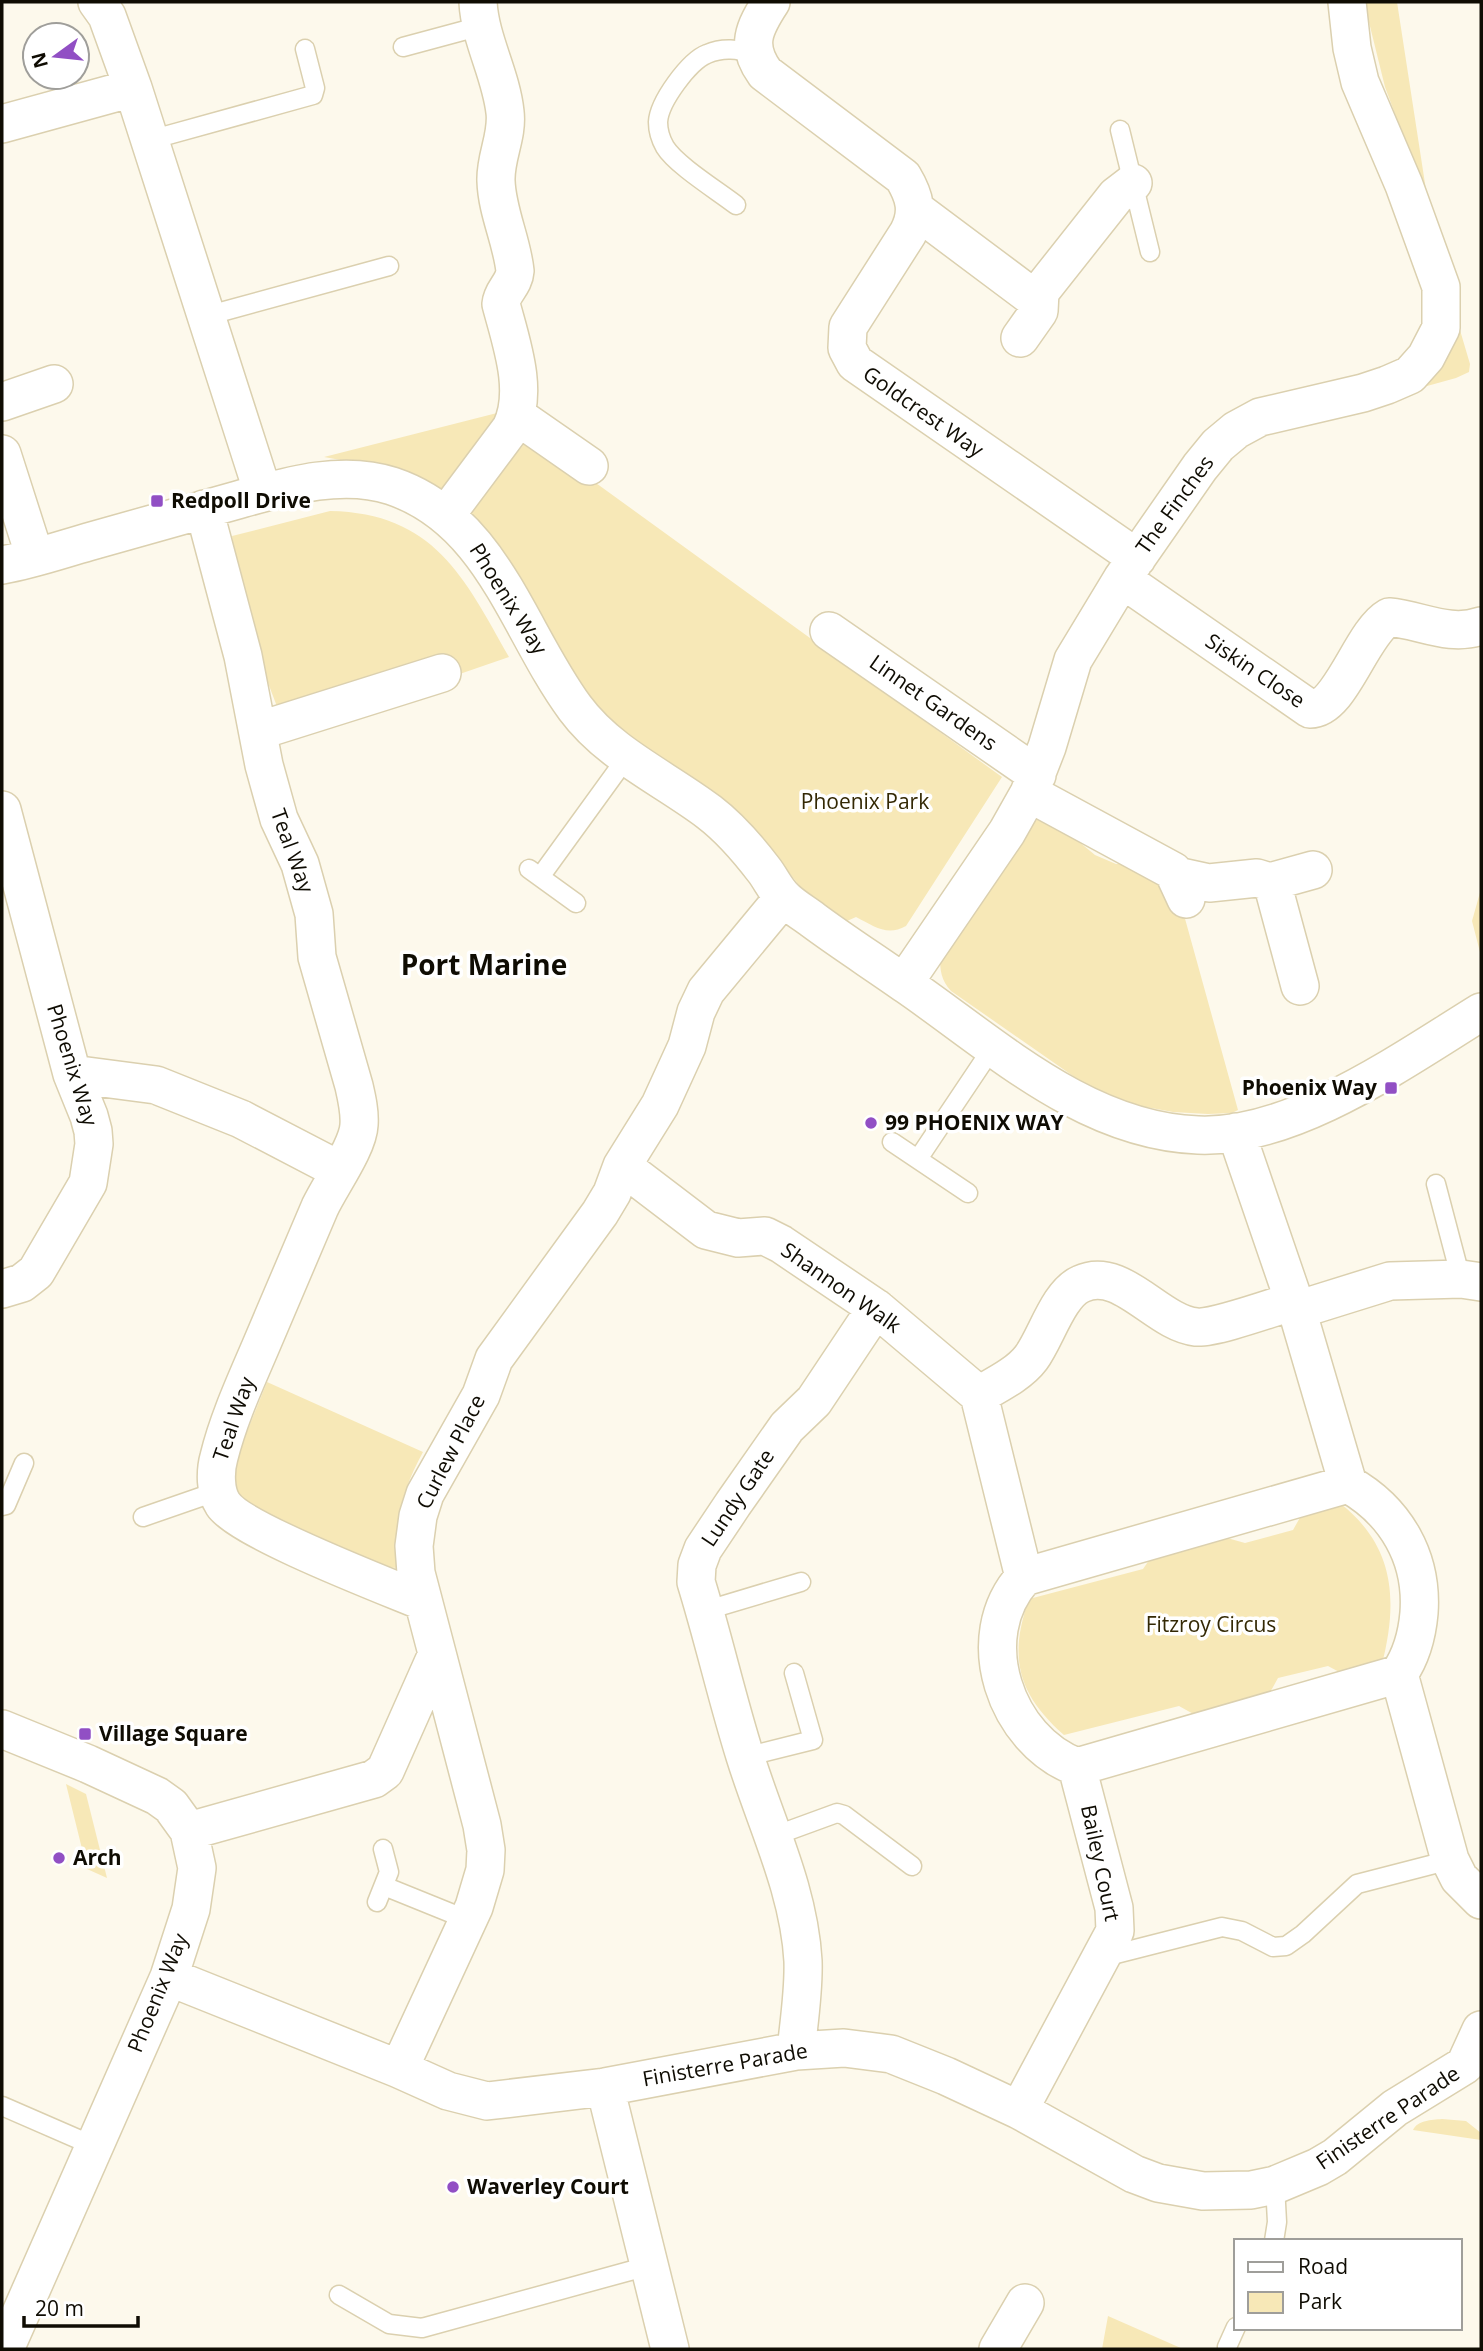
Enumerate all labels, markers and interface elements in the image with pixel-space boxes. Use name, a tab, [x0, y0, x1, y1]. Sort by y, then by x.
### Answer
north arrow	[21, 21, 91, 91]
text: N	[25, 50, 54, 71]
street label: Goldcrest Way	[858, 359, 990, 463]
street label: The Finches	[1129, 449, 1219, 559]
place label: Redpoll Drive	[171, 486, 311, 514]
marker: Redpoll Drive	[149, 493, 165, 509]
street label: Phoenix Way	[464, 538, 554, 660]
street label: Siskin Close	[1200, 627, 1311, 714]
street label: Linnet Gardens	[864, 648, 1003, 757]
park label: Phoenix Park	[801, 787, 929, 815]
street label: Teal Way	[265, 805, 321, 897]
district label: Port Marine	[401, 945, 567, 983]
street label: Phoenix Way	[41, 1000, 105, 1130]
place label: Phoenix Way	[1242, 1073, 1377, 1101]
marker: Phoenix Way	[1383, 1080, 1399, 1096]
place label: 99 PHOENIX WAY	[885, 1108, 1064, 1136]
marker: 99 PHOENIX WAY	[863, 1115, 879, 1131]
street label: Shannon Walk	[776, 1236, 907, 1339]
street label: Teal Way	[206, 1372, 261, 1465]
street label: Curlew Place	[409, 1390, 491, 1514]
street label: Lundy Gate	[694, 1443, 780, 1552]
park label: Fitzroy Circus	[1146, 1610, 1276, 1638]
place label: Village Square	[99, 1719, 248, 1747]
marker: Village Square	[77, 1726, 93, 1742]
street label: Bailey Court	[1075, 1802, 1127, 1924]
place label: Arch	[73, 1843, 122, 1871]
marker: Arch	[51, 1850, 67, 1866]
street label: Phoenix Way	[120, 1928, 194, 2056]
street label: Finisterre Parade	[640, 2036, 810, 2092]
street label: Finisterre Parade	[1310, 2059, 1465, 2176]
place label: Waverley Court	[467, 2172, 629, 2200]
marker: Waverley Court	[445, 2179, 461, 2195]
legend	[1234, 2239, 1462, 2330]
text: Road	[1298, 2252, 1348, 2280]
scale bar	[24, 2284, 138, 2328]
text: Park	[1298, 2287, 1342, 2315]
text: 20 m	[35, 2294, 84, 2322]

